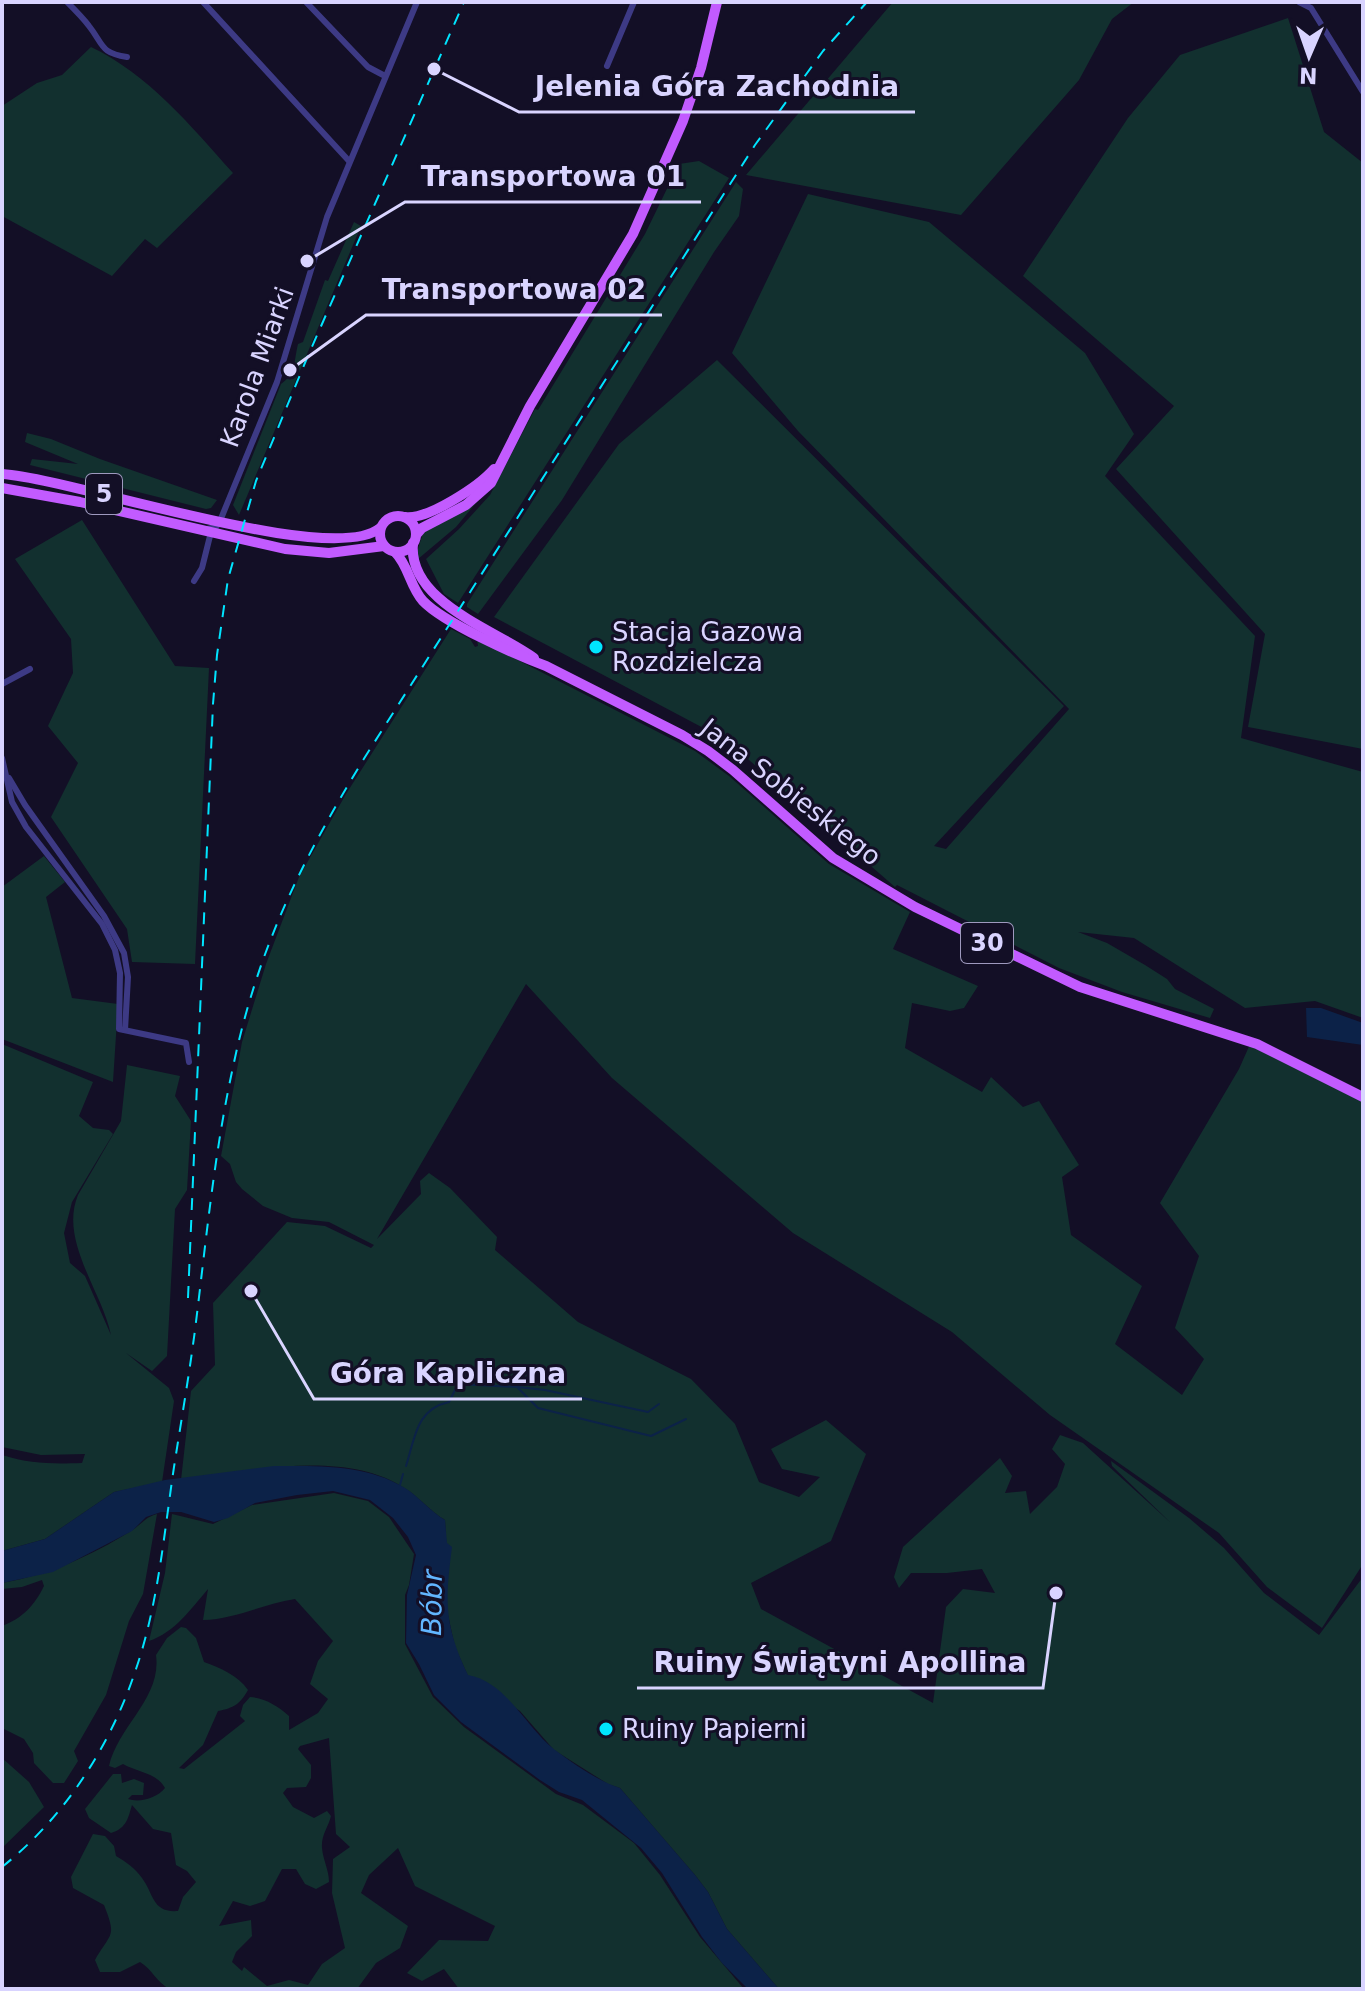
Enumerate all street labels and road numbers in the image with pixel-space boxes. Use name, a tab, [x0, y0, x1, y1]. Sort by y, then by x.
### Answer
street label: Karola Miarki	[214, 283, 300, 451]
road number: 5	[86, 474, 122, 514]
street label: Jana Sobieskiego	[693, 711, 887, 872]
road number: 30	[961, 923, 1013, 963]

